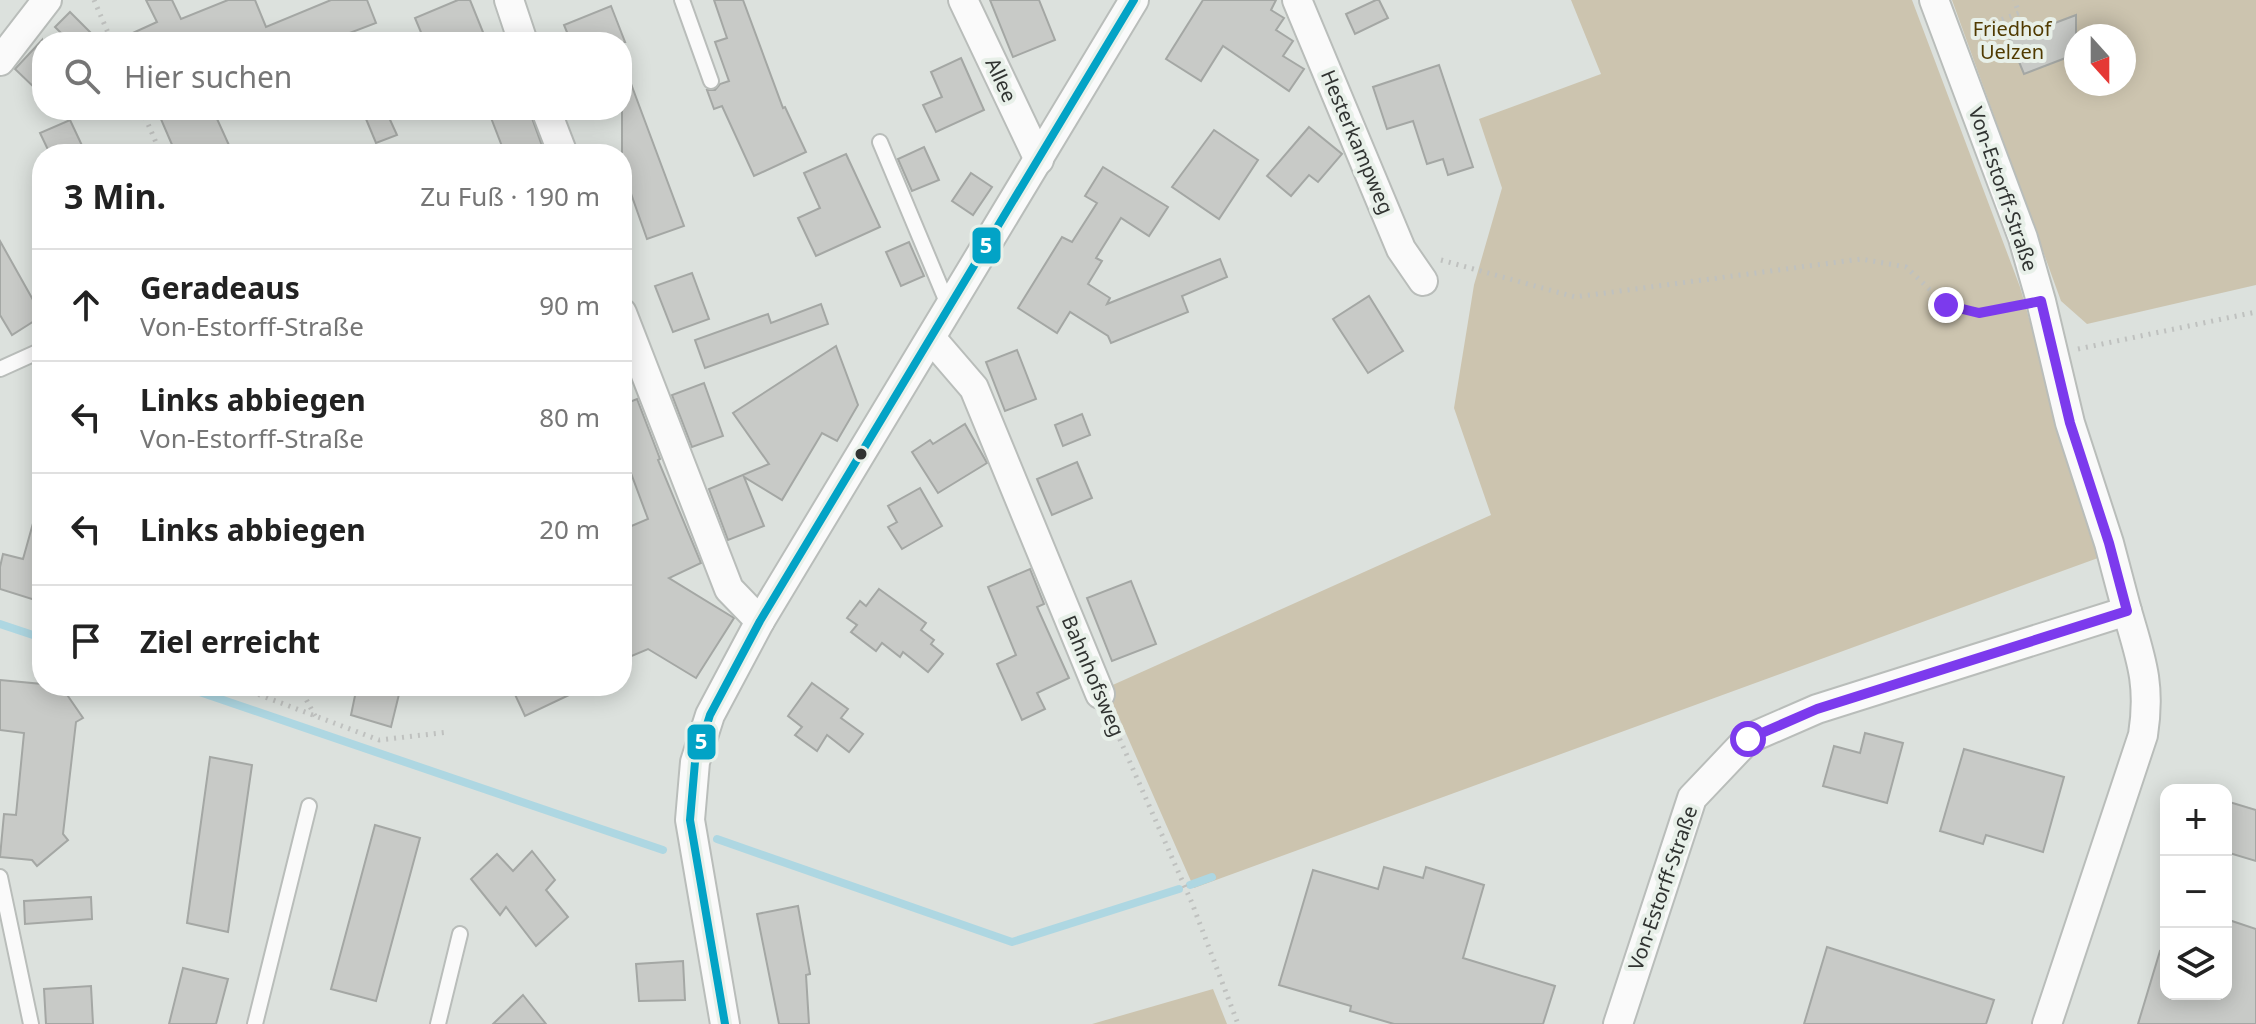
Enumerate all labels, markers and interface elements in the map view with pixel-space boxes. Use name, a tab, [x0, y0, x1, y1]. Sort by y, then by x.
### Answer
park label: Friedhof Uelzen	[1973, 15, 2052, 65]
north arrow	[2064, 24, 2136, 96]
search box	[32, 32, 632, 120]
street label: Allee	[980, 53, 1023, 106]
icon: search	[60, 54, 104, 98]
text: Hier suchen	[124, 56, 292, 97]
street label: Hesterkampweg	[1315, 66, 1400, 218]
street label: Von-Estorff-Straße	[1963, 103, 2044, 275]
text: 3 Min.	[64, 173, 166, 219]
text: Zu Fuß · 190 m	[420, 178, 600, 214]
line badge: 5	[971, 226, 1002, 265]
text: 5	[980, 229, 992, 259]
text: Geradeaus	[140, 267, 300, 308]
icon: ahead	[64, 283, 108, 327]
text: 90 m	[539, 287, 600, 323]
route end	[1928, 287, 1964, 323]
text: Von-Estorff-Straße	[140, 308, 364, 344]
text: Links abbiegen	[140, 379, 366, 420]
icon: left	[64, 395, 108, 439]
text: 80 m	[539, 399, 600, 435]
text: Von-Estorff-Straße	[140, 420, 364, 456]
unlabelled marker	[853, 446, 869, 462]
icon: left	[64, 507, 108, 551]
text: Links abbiegen	[140, 509, 366, 550]
text: 20 m	[539, 511, 600, 547]
street label: Bahnhofsweg	[1056, 611, 1131, 741]
icon: arrive	[64, 619, 108, 663]
text: Ziel erreicht	[140, 621, 320, 662]
route start	[1730, 721, 1766, 757]
line badge: 5	[686, 723, 717, 761]
text: 5	[695, 725, 707, 755]
map controls	[2160, 784, 2232, 1000]
button: +	[2160, 784, 2232, 856]
street label: Von-Estorff-Straße	[1622, 802, 1703, 974]
button: −	[2160, 856, 2232, 928]
button: layers	[2160, 928, 2232, 1000]

